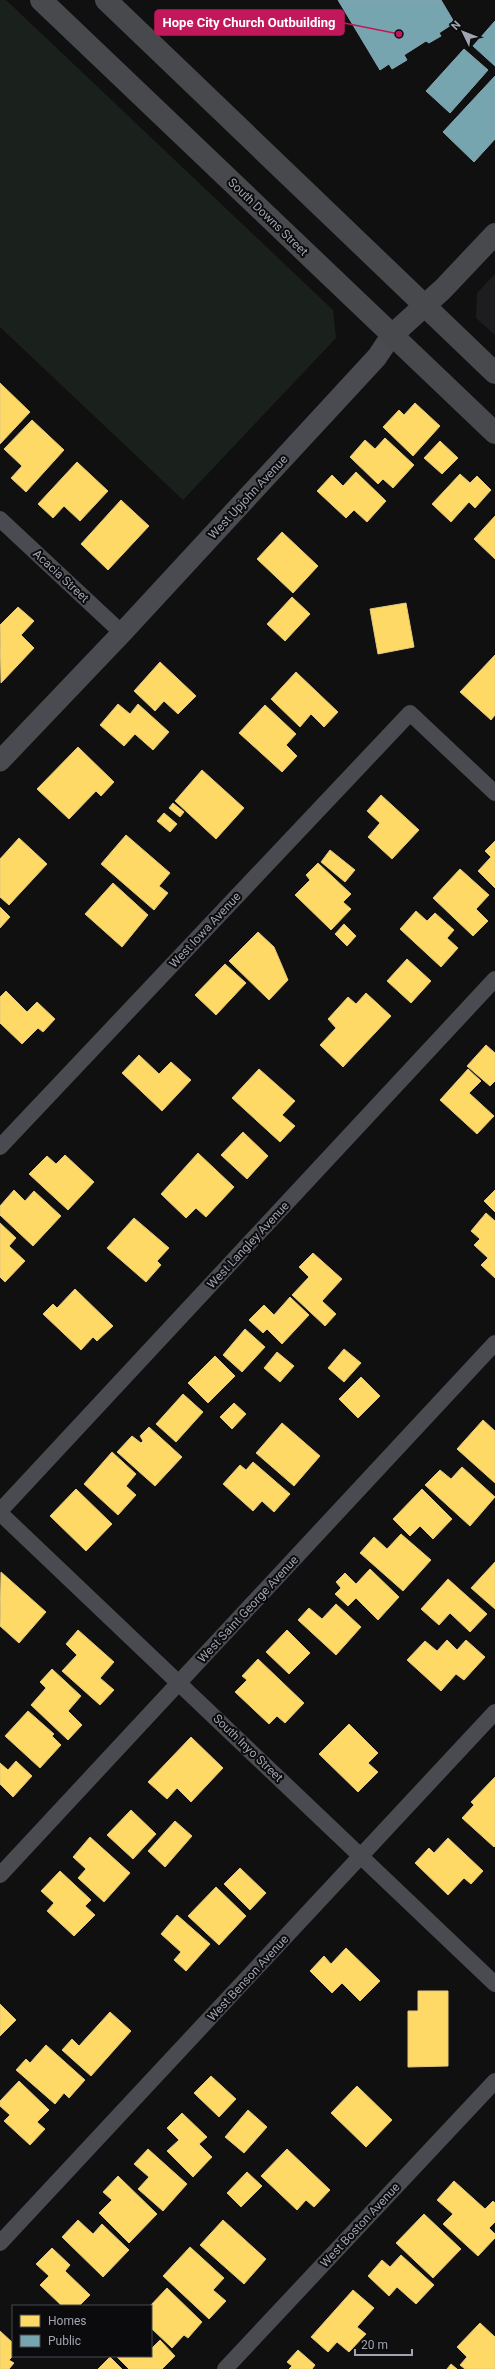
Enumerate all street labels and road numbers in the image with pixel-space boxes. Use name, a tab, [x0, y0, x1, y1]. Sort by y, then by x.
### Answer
street label: South Downs Street	[225, 175, 311, 259]
street label: West Upjohn Avenue	[205, 452, 291, 542]
street label: Acacia Street	[30, 547, 92, 605]
street label: West Iowa Avenue	[167, 889, 243, 971]
street label: West Langley Avenue	[204, 1199, 292, 1291]
street label: West Saint George Avenue	[195, 1553, 301, 1665]
street label: South Inyo Street	[210, 1711, 286, 1785]
street label: West Benson Avenue	[205, 1932, 291, 2024]
street label: West Boston Avenue	[317, 2180, 403, 2270]

